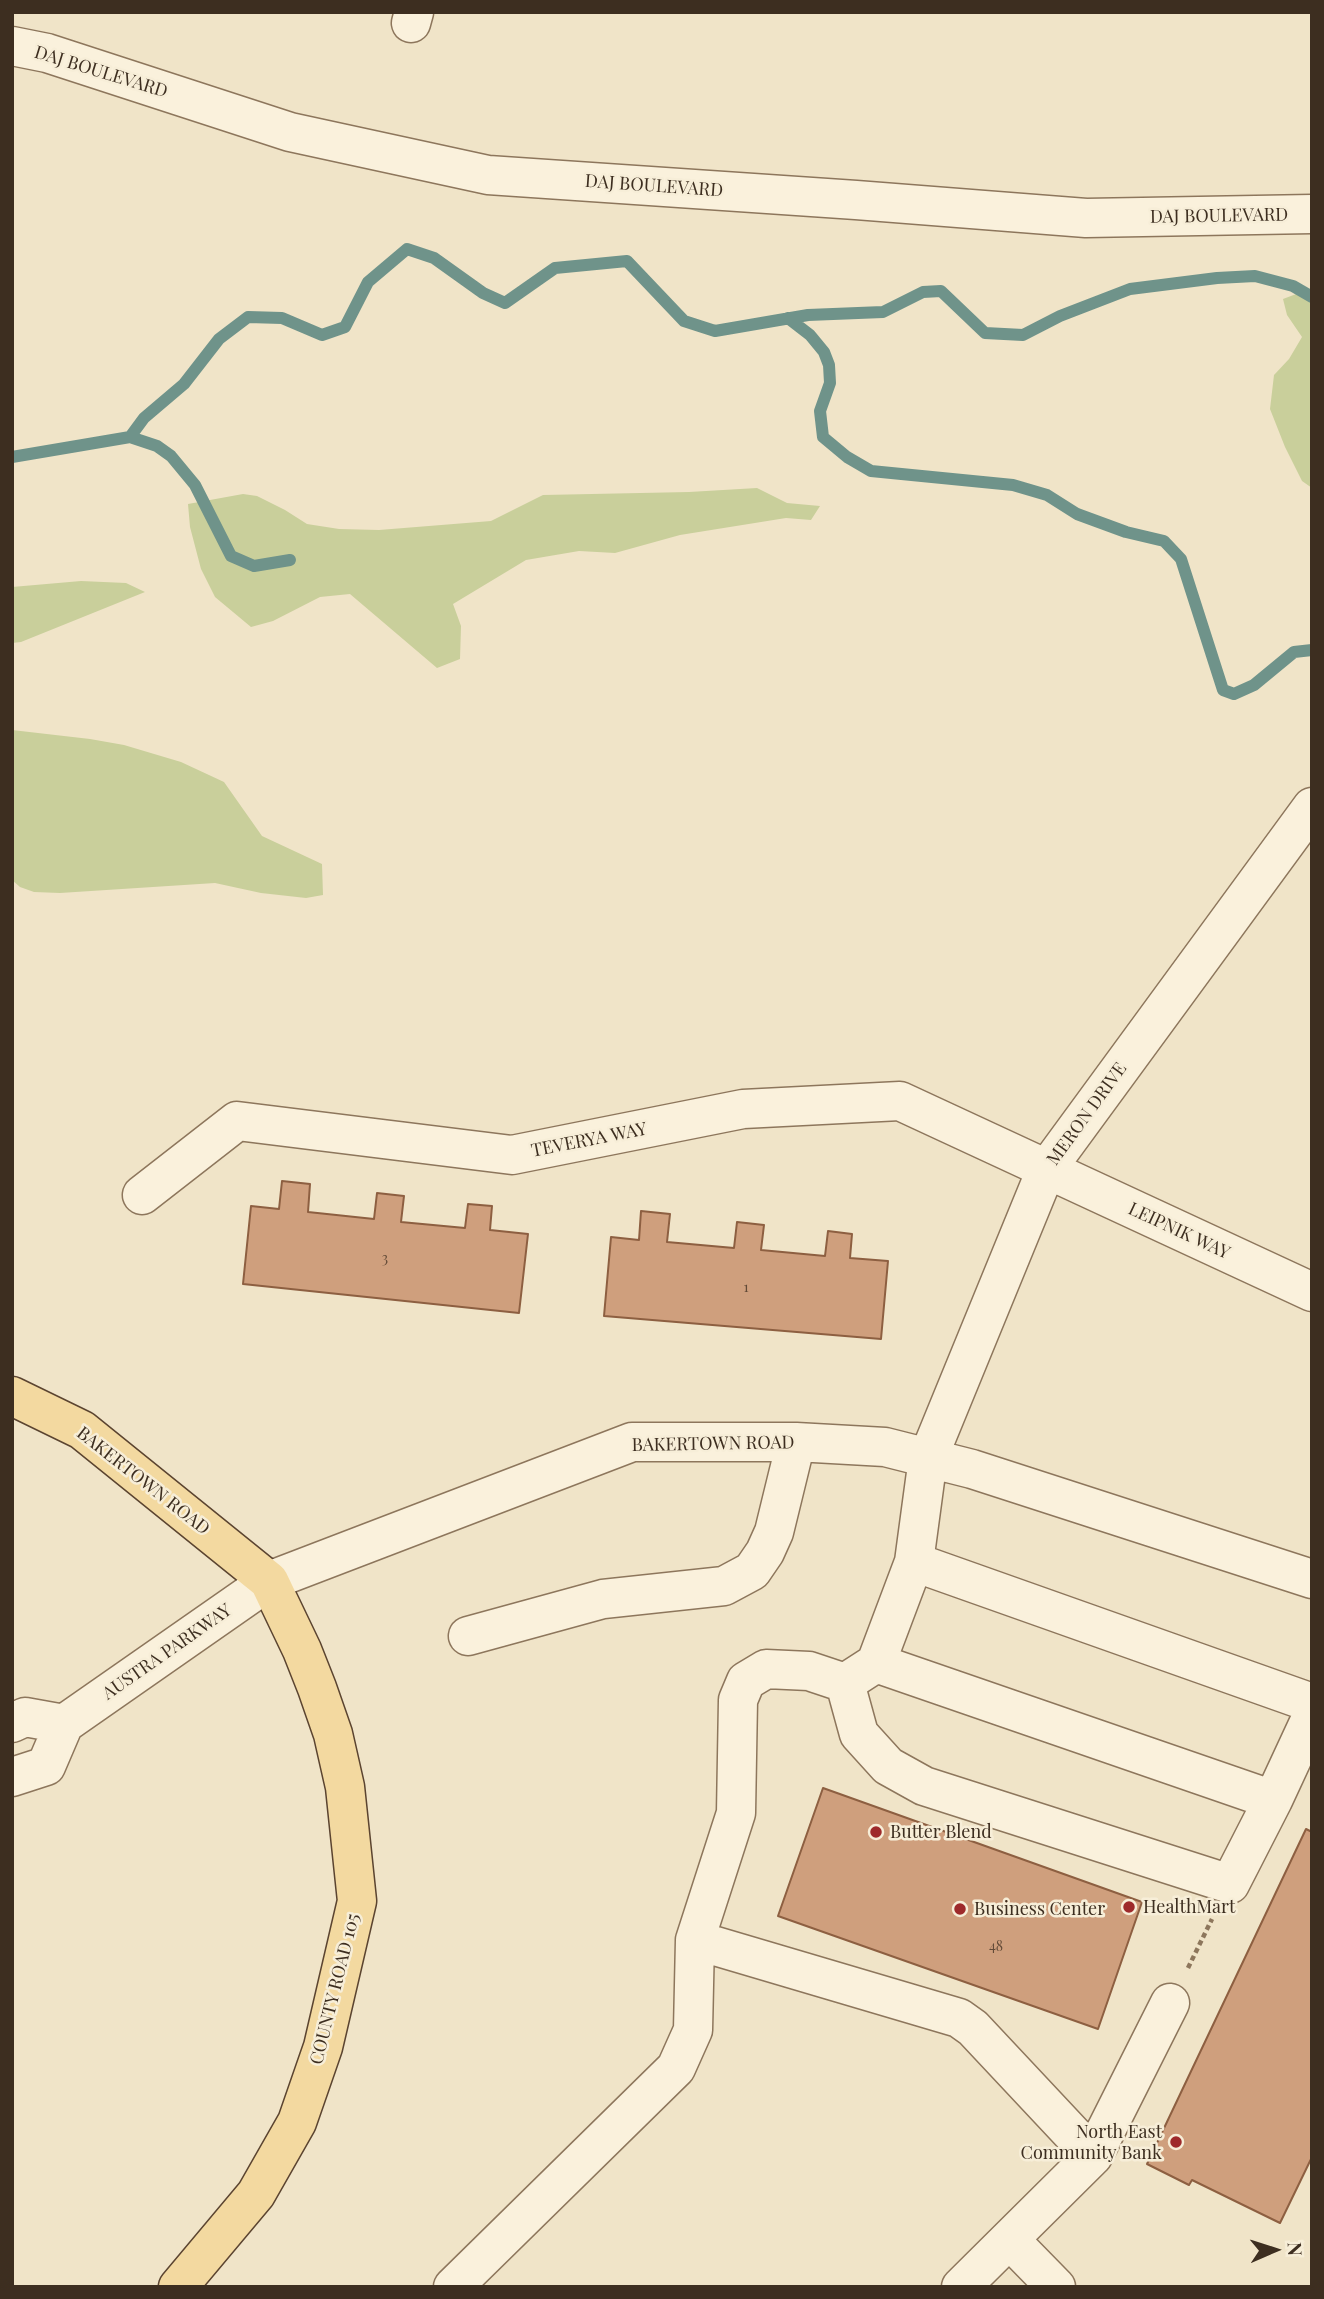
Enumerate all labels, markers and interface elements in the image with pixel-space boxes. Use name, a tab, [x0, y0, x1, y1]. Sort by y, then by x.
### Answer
street label: DAJ BOULEVARD	[32, 41, 170, 103]
street label: DAJ BOULEVARD	[584, 170, 724, 202]
street label: DAJ BOULEVARD	[1150, 204, 1288, 228]
street label: MERON DRIVE	[1043, 1058, 1131, 1170]
street label: TEVERYA WAY	[529, 1118, 649, 1162]
street label: LEIPNIK WAY	[1125, 1198, 1233, 1264]
house number: 3	[382, 1251, 388, 1267]
house number: 1	[743, 1280, 749, 1296]
street label: BAKERTOWN ROAD	[72, 1422, 214, 1540]
street label: BAKERTOWN ROAD	[631, 1432, 795, 1456]
street label: AUSTRA PARKWAY	[98, 1599, 236, 1705]
place label: Butter Blend	[890, 1821, 992, 1843]
marker: Butter Blend	[868, 1824, 884, 1840]
place label: HealthMart	[1143, 1896, 1235, 1918]
place label: Business Center	[974, 1898, 1105, 1920]
marker: HealthMart	[1121, 1899, 1137, 1915]
marker: Business Center	[952, 1901, 968, 1917]
street label: COUNTY ROAD 105	[306, 1911, 364, 2067]
house number: 48	[989, 1939, 1003, 1955]
place label: North East Community Bank	[1021, 2121, 1162, 2164]
marker: North East Community Bank	[1168, 2134, 1184, 2150]
north arrow	[1240, 2215, 1310, 2285]
text: N	[1283, 2241, 1309, 2256]

